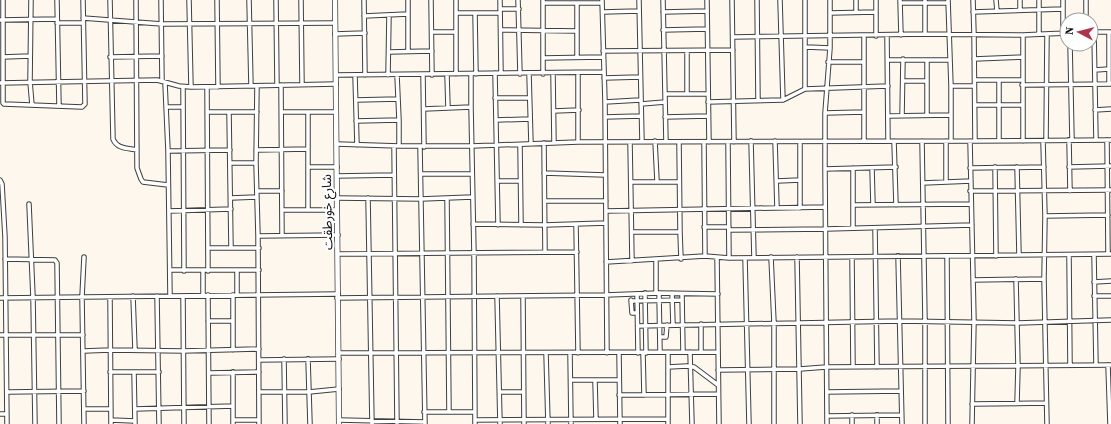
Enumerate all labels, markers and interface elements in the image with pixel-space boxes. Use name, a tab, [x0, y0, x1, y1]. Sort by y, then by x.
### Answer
north arrow	[1059, 12, 1099, 52]
text: N	[1062, 26, 1078, 36]
street label: شارع خورطقت	[318, 174, 338, 250]

